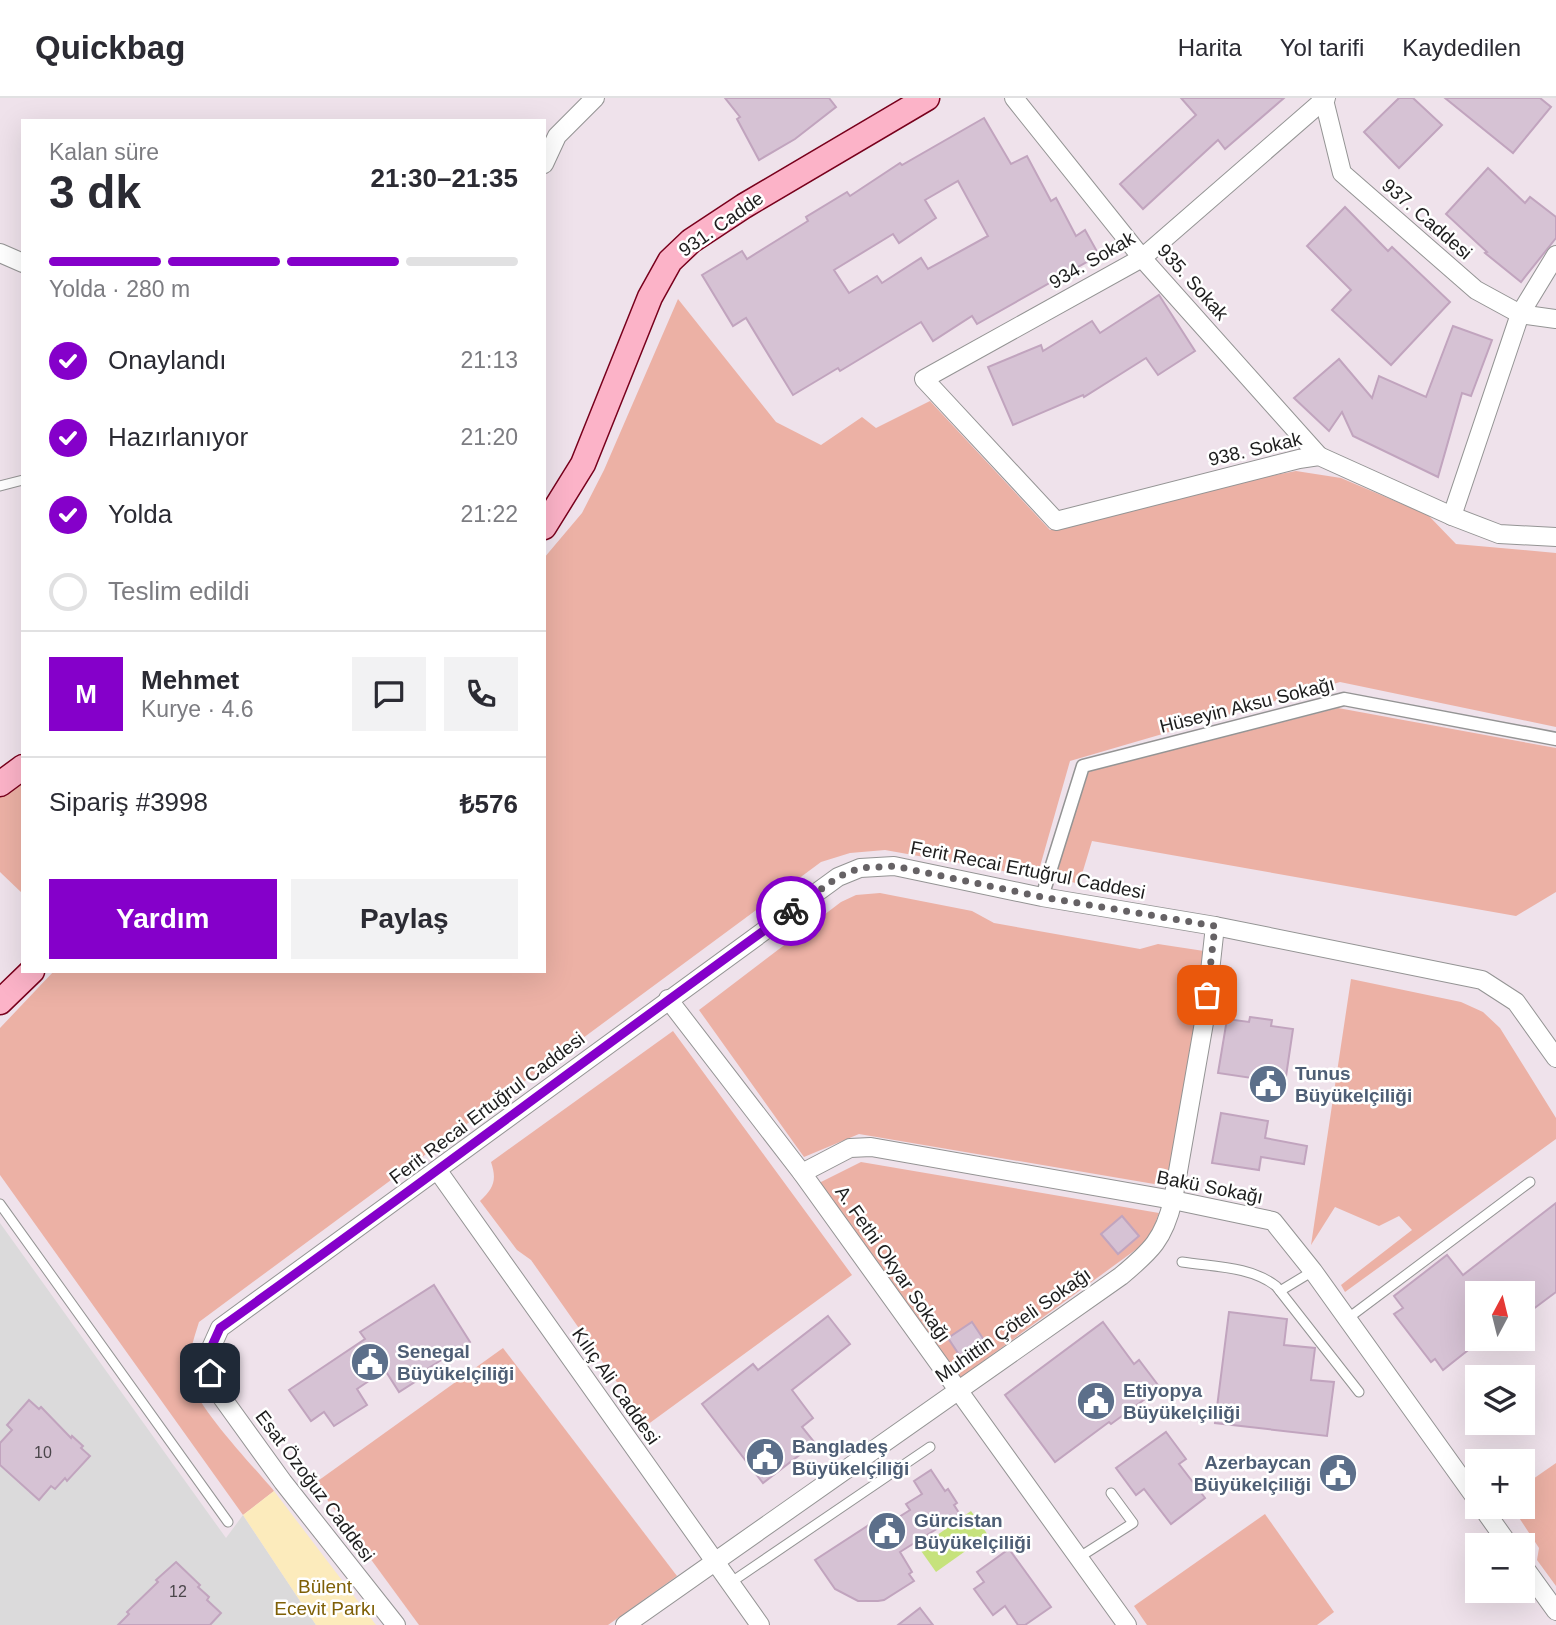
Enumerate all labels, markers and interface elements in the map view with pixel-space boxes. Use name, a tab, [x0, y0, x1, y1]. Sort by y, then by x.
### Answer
text: Quickbag	[35, 29, 185, 66]
text: Harita	[1178, 34, 1242, 61]
text: Yol tarifi	[1280, 34, 1364, 61]
text: Kaydedilen	[1402, 34, 1521, 61]
text: Kalan süre	[49, 139, 159, 165]
text: 21:30–21:35	[371, 163, 518, 193]
text: 3 dk	[49, 166, 141, 218]
street label: 937. Caddesi	[1378, 174, 1476, 264]
street label: 931. Cadde	[675, 187, 767, 261]
street label: 934. Sokak	[1046, 227, 1139, 293]
street label: 935. Sokak	[1153, 240, 1233, 325]
text: Yolda · 280 m	[49, 276, 190, 302]
icon: check	[49, 342, 87, 380]
text: Onaylandı	[108, 345, 227, 375]
text: 21:13	[460, 347, 518, 373]
icon: check	[49, 419, 87, 457]
text: Hazırlanıyor	[108, 422, 248, 452]
text: 21:20	[460, 424, 518, 450]
street label: 938. Sokak	[1206, 428, 1304, 470]
icon: check	[49, 496, 87, 534]
text: Yolda	[108, 499, 172, 529]
text: 21:22	[460, 501, 518, 527]
text: Teslim edildi	[108, 576, 250, 606]
button: chat	[352, 657, 426, 731]
button: phone	[444, 657, 518, 731]
text: Mehmet	[141, 665, 239, 695]
street label: Hüseyin Aksu Sokağı	[1157, 673, 1337, 737]
text: M	[75, 679, 97, 709]
text: Kurye · 4.6	[141, 696, 254, 722]
text: Sipariş #3998	[49, 787, 208, 817]
text: ₺576	[460, 789, 518, 819]
street label: Ferit Recai Ertuğrul Caddesi	[909, 837, 1147, 903]
courier	[756, 876, 826, 946]
button: Yardım	[49, 879, 277, 959]
button: Paylaş	[291, 879, 518, 959]
icon: bike	[772, 892, 810, 930]
pin	[1177, 965, 1237, 1025]
icon: bag	[1188, 976, 1226, 1014]
street label: Ferit Recai Ertuğrul Caddesi	[385, 1028, 589, 1188]
public building icon: Tunus Büyükelçiliği	[1247, 1063, 1289, 1105]
place label: Tunus Büyükelçiliği	[1295, 1063, 1412, 1106]
street label: Bakü Sokağı	[1155, 1166, 1265, 1208]
street label: A. Fethi Okyar Sokağı	[831, 1182, 955, 1346]
street label: Muhittin Çöteli Sokağı	[931, 1263, 1095, 1387]
north arrow	[1465, 1281, 1535, 1351]
map controls	[1465, 1281, 1535, 1603]
street label: Kılıç Ali Caddesi	[568, 1324, 664, 1448]
public building icon: Senegal Büyükelçiliği	[349, 1341, 391, 1383]
place label: Senegal Büyükelçiliği	[397, 1341, 514, 1384]
pin	[180, 1343, 240, 1403]
icon: home	[191, 1354, 229, 1392]
button: layers	[1465, 1365, 1535, 1435]
public building icon: Etiyopya Büyükelçiliği	[1075, 1380, 1117, 1422]
place label: Etiyopya Büyükelçiliği	[1123, 1380, 1240, 1423]
street label: Esat Özoğuz Caddesi	[251, 1406, 379, 1566]
public building icon: Bangladeş Büyükelçiliği	[744, 1436, 786, 1478]
place label: Bangladeş Büyükelçiliği	[792, 1436, 909, 1479]
house number: 10	[34, 1444, 52, 1461]
button: +	[1465, 1449, 1535, 1519]
place label: Azerbaycan Büyükelçiliği	[1194, 1452, 1311, 1495]
public building icon: Azerbaycan Büyükelçiliği	[1317, 1452, 1359, 1494]
public building icon: Gürcistan Büyükelçiliği	[866, 1510, 908, 1552]
place label: Gürcistan Büyükelçiliği	[914, 1510, 1031, 1553]
button: −	[1465, 1533, 1535, 1603]
park label: Bülent Ecevit Parkı	[274, 1576, 376, 1619]
house number: 12	[169, 1583, 187, 1600]

